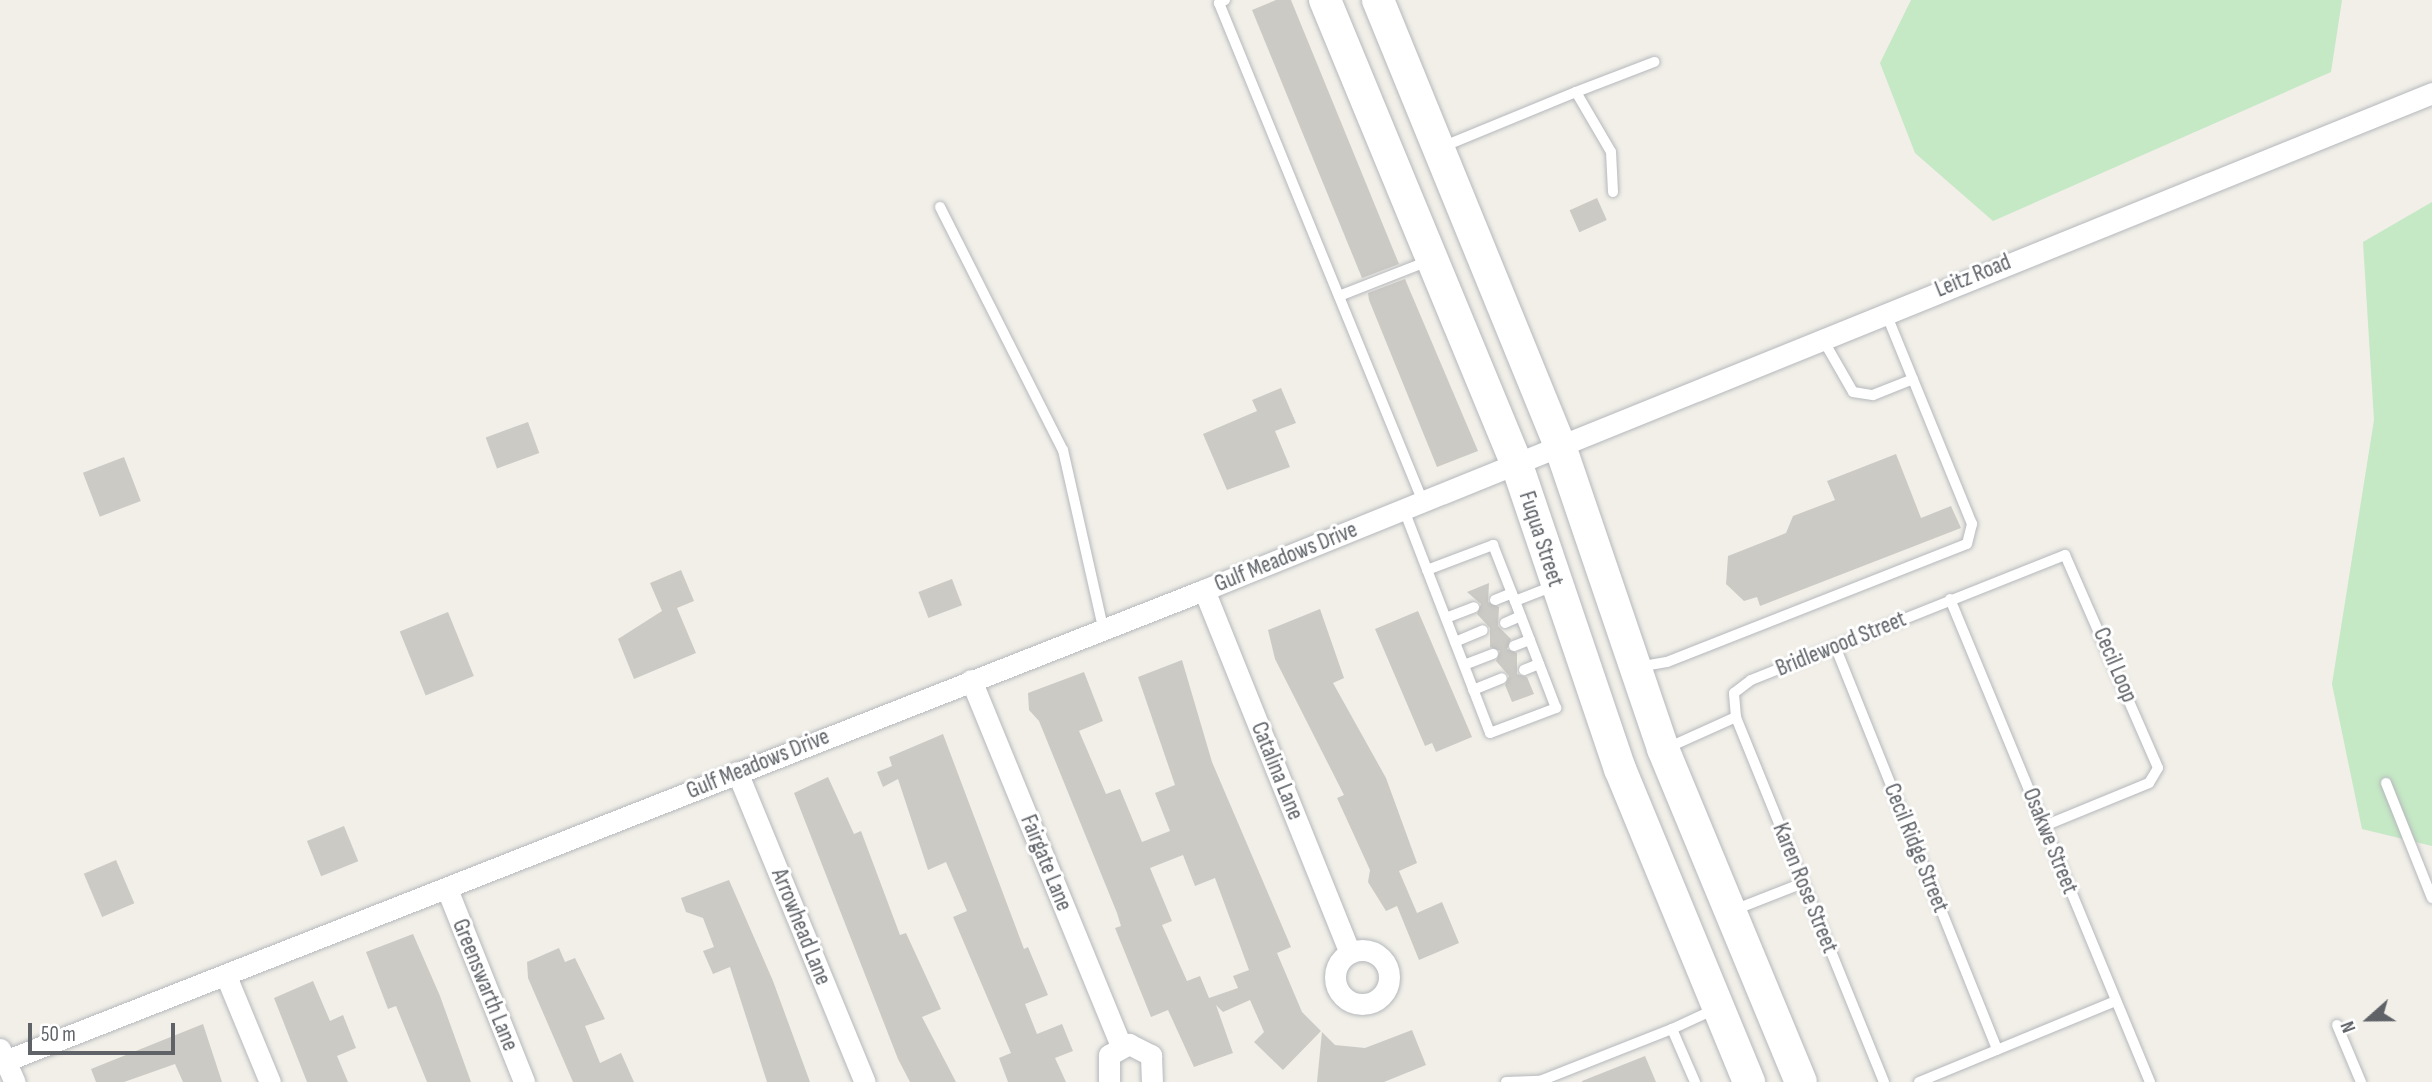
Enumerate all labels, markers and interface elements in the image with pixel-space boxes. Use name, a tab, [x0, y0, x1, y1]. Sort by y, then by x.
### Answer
street label: Leitz Road	[1931, 248, 2015, 304]
street label: Fuqua Street	[1513, 488, 1569, 590]
street label: Gulf Meadows Drive	[1211, 516, 1361, 598]
street label: Bridlewood Street	[1772, 605, 1910, 683]
street label: Cecil Loop	[2087, 623, 2143, 707]
street label: Catalina Lane	[1245, 718, 1309, 824]
street label: Gulf Meadows Drive	[683, 723, 833, 805]
street label: Cecil Ridge Street	[1878, 779, 1954, 917]
street label: Osakwe Street	[2016, 784, 2084, 898]
street label: Fairgate Lane	[1014, 811, 1078, 915]
street label: Karen Rose Street	[1766, 819, 1844, 957]
street label: Arrowhead Lane	[765, 865, 837, 989]
street label: Greenswarth Lane	[446, 915, 524, 1055]
north arrow	[2334, 984, 2404, 1054]
scale bar	[32, 1009, 178, 1052]
text: N	[2336, 1018, 2361, 1036]
text: 50 m	[41, 1022, 76, 1047]

